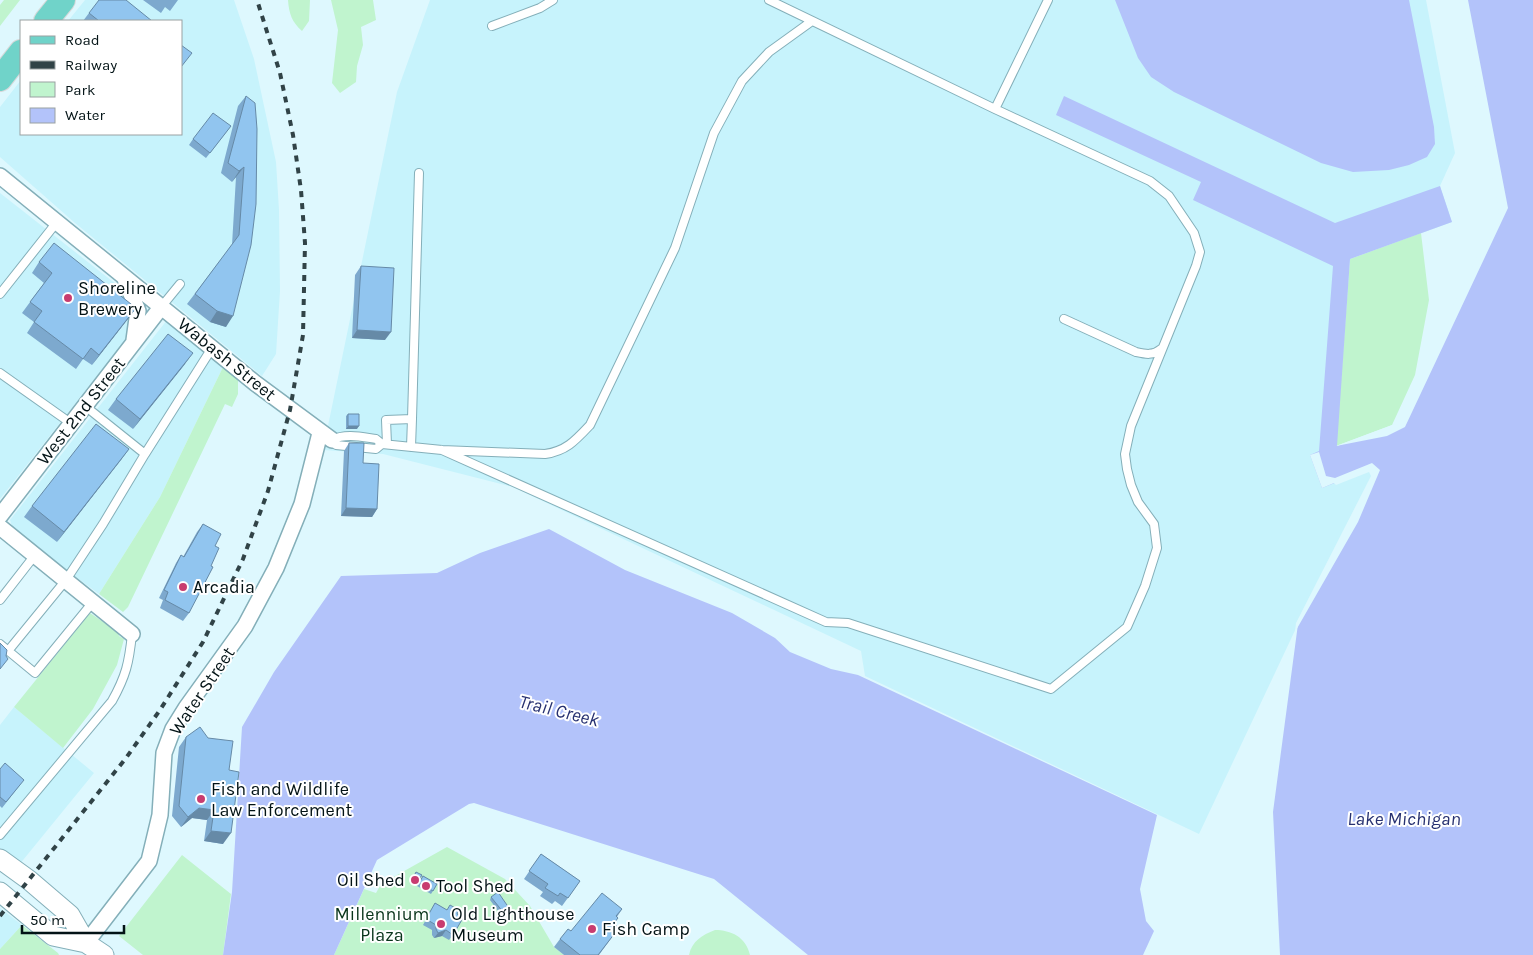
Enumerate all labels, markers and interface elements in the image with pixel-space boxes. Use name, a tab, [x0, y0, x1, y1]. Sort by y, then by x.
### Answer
legend	[20, 20, 182, 135]
text: Road	[65, 31, 100, 49]
text: Railway	[65, 56, 117, 74]
text: Park	[65, 81, 95, 99]
text: Water	[65, 106, 106, 124]
place label: Shoreline Brewery	[78, 277, 156, 320]
marker: Shoreline Brewery	[62, 292, 74, 304]
street label: Wabash Street	[173, 313, 281, 405]
street label: West 2nd Street	[32, 352, 130, 469]
place label: Arcadia	[193, 576, 255, 598]
marker: Arcadia	[177, 581, 189, 593]
street label: Water Street	[164, 643, 240, 739]
water label: Trail Creek	[517, 690, 602, 732]
place label: Fish and Wildlife Law Enforcement	[211, 778, 353, 821]
marker: Fish and Wildlife Law Enforcement	[195, 793, 207, 805]
water label: Lake Michigan	[1347, 808, 1461, 830]
place label: Oil Shed	[337, 869, 405, 891]
marker: Oil Shed	[409, 874, 421, 886]
place label: Tool Shed	[436, 875, 514, 897]
marker: Tool Shed	[420, 880, 432, 892]
scale bar	[22, 902, 125, 934]
park label: Millennium Plaza	[335, 903, 429, 946]
place label: Old Lighthouse Museum	[451, 903, 574, 946]
text: 50 m	[30, 911, 65, 929]
marker: Old Lighthouse Museum	[435, 918, 447, 930]
place label: Fish Camp	[602, 918, 690, 940]
marker: Fish Camp	[586, 923, 598, 935]

